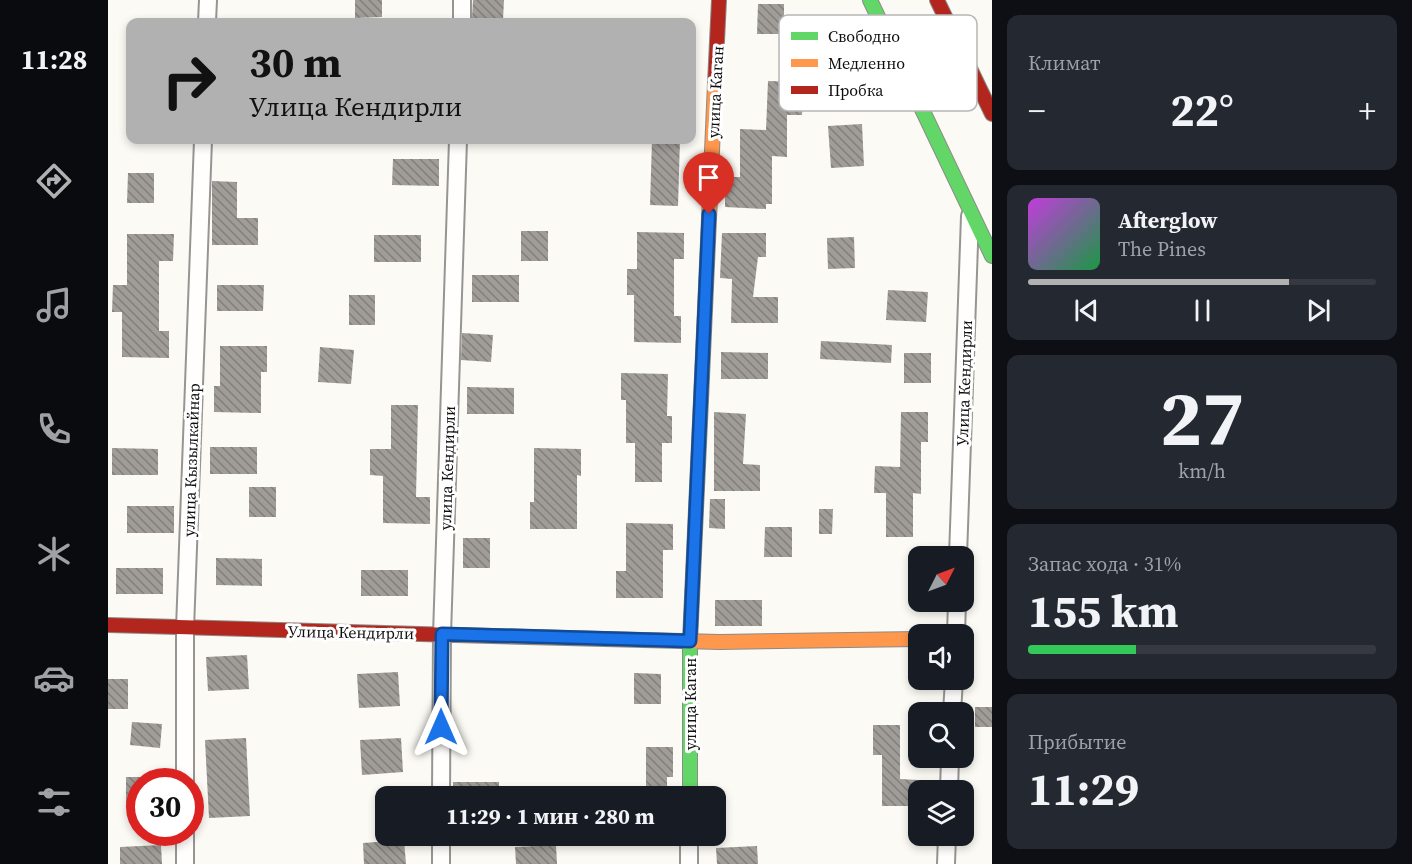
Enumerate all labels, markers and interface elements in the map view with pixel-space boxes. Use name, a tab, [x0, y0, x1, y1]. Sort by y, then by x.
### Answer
legend	[779, 15, 977, 111]
text: Свободно	[828, 25, 900, 47]
text: 30 m	[249, 33, 342, 91]
text: 11:28	[21, 41, 87, 78]
icon: right	[150, 42, 228, 120]
street label: улица Каган	[702, 45, 728, 139]
text: Климат	[1028, 49, 1101, 77]
text: Медленно	[828, 52, 905, 74]
text: Пробка	[828, 79, 884, 101]
text: 22°	[1170, 79, 1234, 141]
text: Улица Кендирли	[249, 88, 462, 125]
text: −	[1028, 88, 1046, 133]
text: +	[1358, 88, 1376, 133]
pin	[683, 152, 734, 214]
icon: directions	[33, 160, 75, 202]
icon: arrive	[692, 161, 725, 194]
text: Afterglow	[1118, 205, 1218, 235]
text: The Pines	[1118, 235, 1206, 263]
icon: music	[33, 284, 75, 326]
icon: previous	[1070, 294, 1103, 327]
icon: pause	[1186, 294, 1219, 327]
icon: next	[1302, 294, 1335, 327]
street label: Улица Кендирли	[951, 319, 977, 447]
text: 27	[1160, 364, 1244, 471]
street label: улица Кызылкайнар	[177, 383, 205, 537]
street label: улица Кендирли	[434, 405, 460, 531]
icon: phone	[33, 408, 75, 450]
text: km/h	[1178, 457, 1226, 485]
icon: climate	[33, 533, 75, 575]
north arrow	[908, 546, 974, 612]
map controls	[908, 546, 974, 846]
text: Запас хода · 31%	[1028, 550, 1181, 578]
text: 155 km	[1028, 580, 1179, 642]
street label: Улица Кендирли	[288, 620, 414, 644]
button: sound	[908, 624, 974, 690]
icon: car	[33, 657, 75, 699]
street label: улица Каган	[679, 658, 701, 750]
position arrow	[409, 695, 473, 759]
button: search	[908, 702, 974, 768]
text: Прибытие	[1028, 728, 1126, 756]
text: 11:29	[1028, 758, 1139, 820]
speed limit sign: 30	[126, 768, 204, 846]
button: layers	[908, 780, 974, 846]
icon: filters	[33, 781, 75, 823]
text: 11:29 · 1 мин · 280 m	[446, 801, 655, 831]

